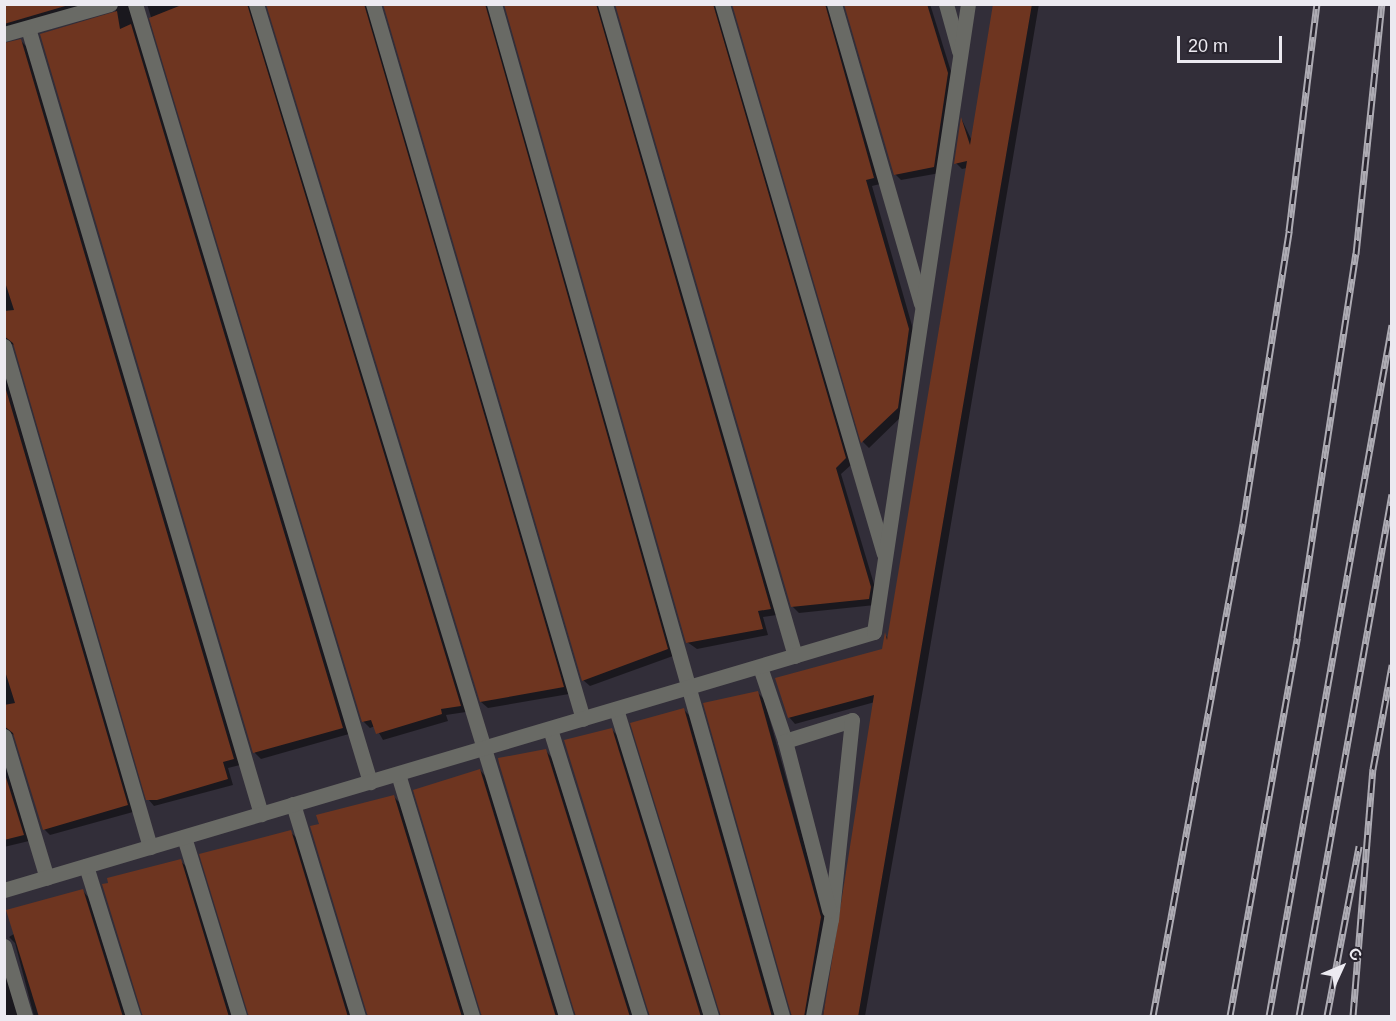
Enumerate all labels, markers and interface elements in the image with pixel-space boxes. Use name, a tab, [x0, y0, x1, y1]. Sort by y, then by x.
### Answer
scale bar	[1180, 24, 1285, 62]
text: 20 m	[1188, 36, 1228, 56]
north arrow	[1312, 937, 1372, 997]
text: С	[1345, 944, 1365, 964]

